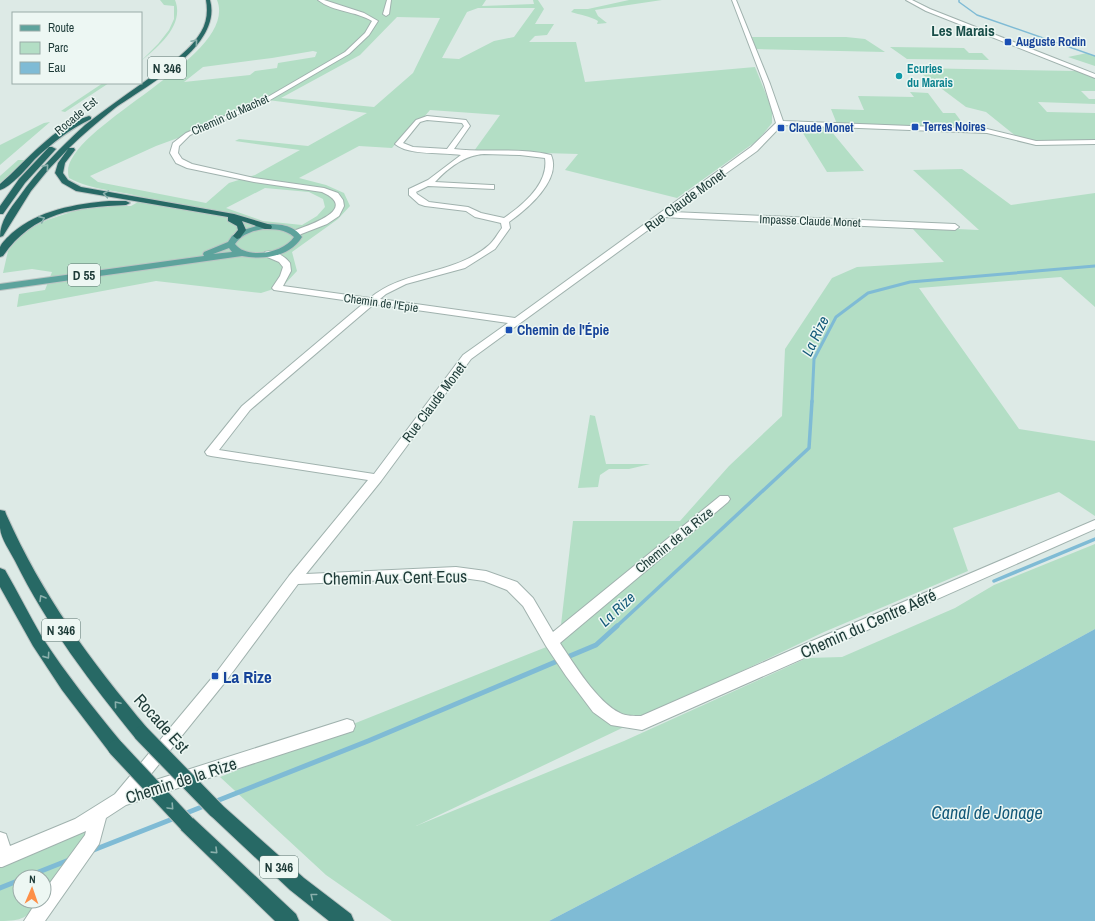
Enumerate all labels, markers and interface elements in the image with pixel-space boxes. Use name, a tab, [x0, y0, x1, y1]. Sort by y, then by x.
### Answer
legend	[12, 12, 142, 84]
text: Route	[48, 20, 74, 36]
district label: Les Marais	[931, 20, 995, 41]
place label: Auguste Rodin	[1016, 34, 1086, 50]
marker: Auguste Rodin	[1003, 37, 1013, 47]
text: Parc	[48, 40, 68, 56]
one-way arrow	[191, 40, 198, 47]
road number: N 346	[148, 57, 186, 79]
text: Eau	[48, 60, 66, 76]
place label: Ecuries du Marais	[907, 61, 953, 91]
marker: Ecuries du Marais	[894, 71, 904, 81]
street label: Chemin du Machet	[189, 91, 271, 139]
street label: Rocade Est	[51, 93, 101, 138]
place label: Terres Noires	[923, 119, 986, 135]
place label: Claude Monet	[789, 120, 854, 136]
marker: Terres Noires	[910, 122, 920, 132]
marker: Claude Monet	[776, 123, 786, 133]
one-way arrow	[42, 165, 49, 172]
street label: Rue Claude Monet	[641, 165, 729, 235]
one-way arrow	[103, 190, 110, 199]
street label: Impasse Claude Monet	[759, 211, 861, 231]
one-way arrow	[37, 216, 45, 224]
road number: D 55	[68, 264, 100, 286]
street label: Chemin de l'Epie	[343, 290, 419, 316]
water label: La Rize	[796, 312, 834, 360]
place label: Chemin de l'Épie	[517, 321, 609, 339]
marker: Chemin de l'Épie	[504, 325, 514, 335]
street label: Rue Claude Monet	[398, 358, 470, 446]
street label: Chemin de la Rize	[631, 503, 717, 577]
street label: Chemin Aux Cent Ecus	[323, 564, 467, 590]
street label: Chemin du Centre Aéré	[796, 583, 940, 663]
water label: La Rize	[594, 587, 640, 631]
one-way arrow	[39, 595, 47, 602]
road number: N 346	[42, 619, 80, 641]
one-way arrow	[42, 652, 50, 659]
place label: La Rize	[223, 665, 272, 688]
marker: La Rize	[210, 671, 220, 681]
street label: Rocade Est	[129, 689, 195, 758]
one-way arrow	[115, 701, 122, 709]
street label: Chemin de la Rize	[123, 751, 240, 809]
water label: Canal de Jonage	[931, 800, 1043, 825]
one-way arrow	[166, 802, 174, 810]
one-way arrow	[210, 846, 218, 854]
road number: N 346	[260, 856, 298, 878]
north arrow	[12, 869, 52, 909]
text: N	[29, 872, 36, 886]
one-way arrow	[311, 894, 318, 901]

